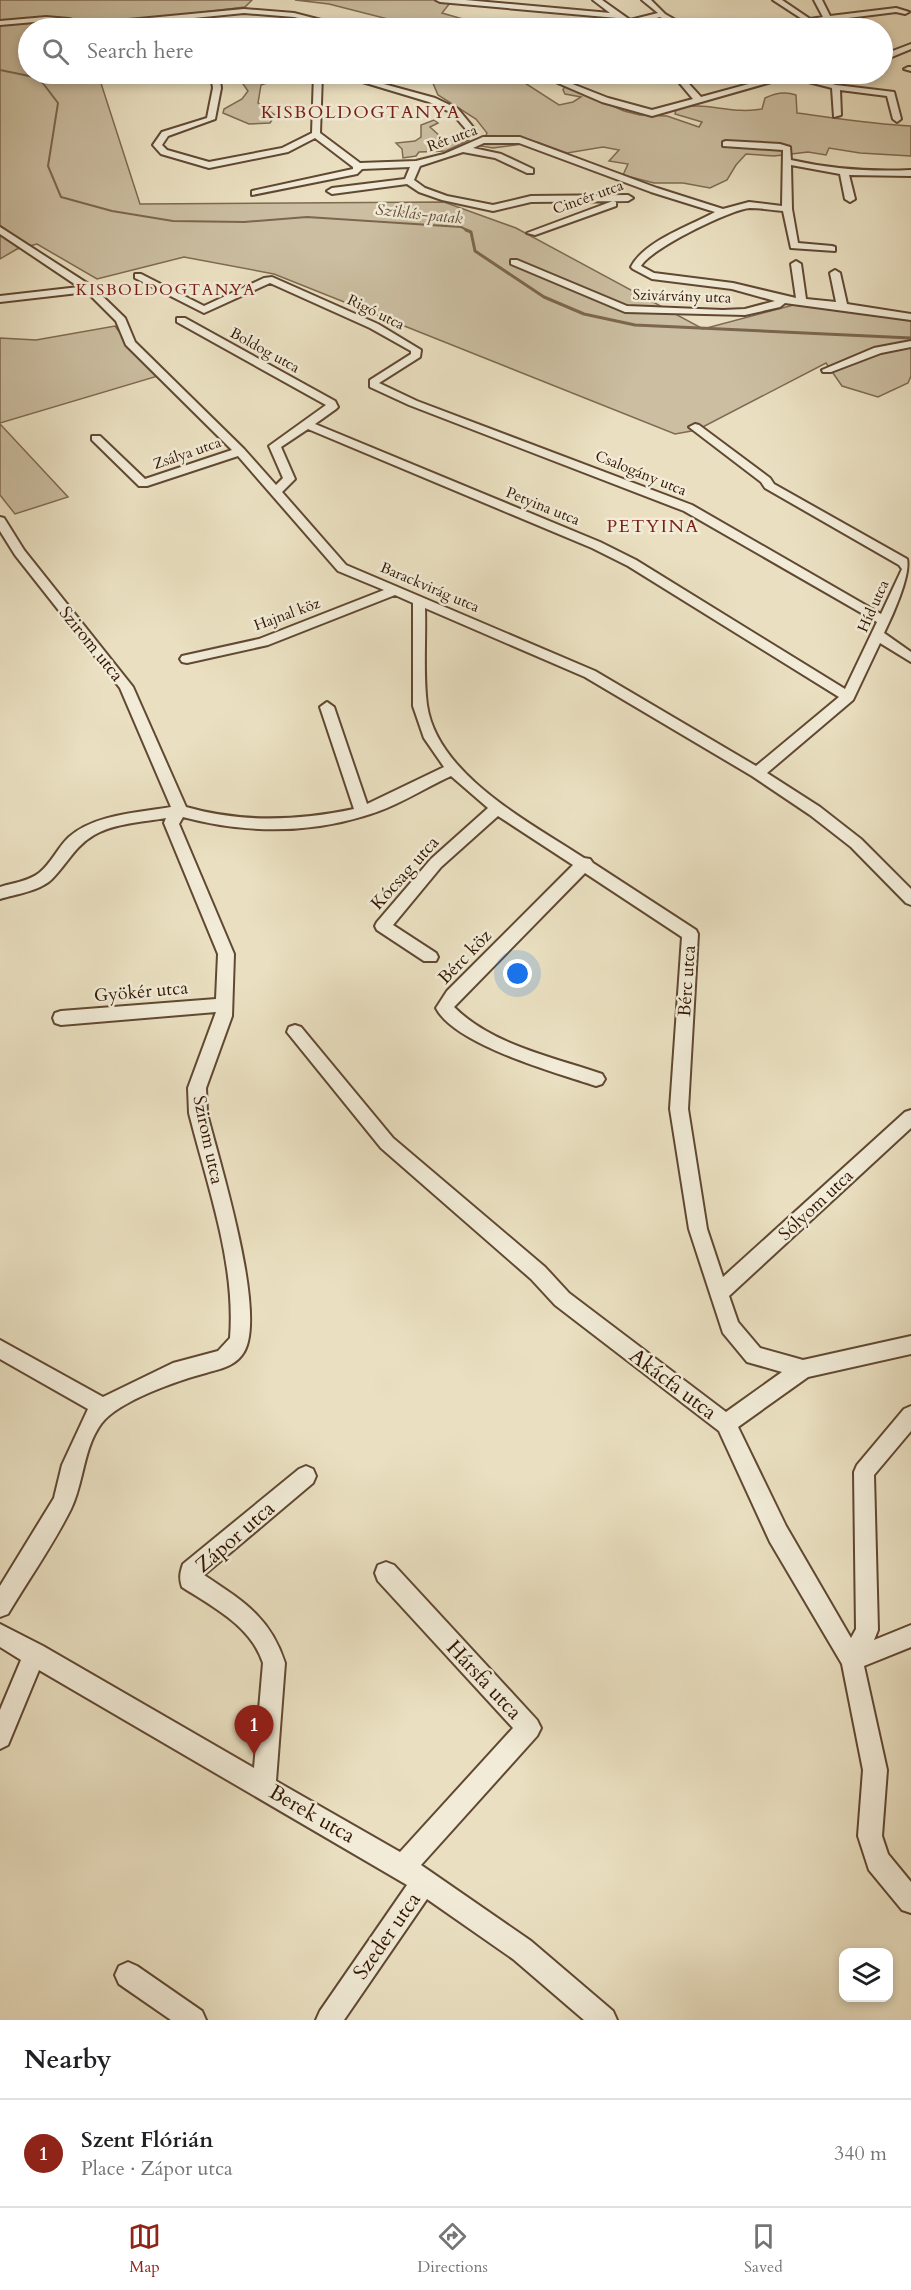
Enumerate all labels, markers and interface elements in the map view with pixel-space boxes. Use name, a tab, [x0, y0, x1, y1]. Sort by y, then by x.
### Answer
search box	[18, 18, 893, 84]
icon: search	[39, 35, 72, 68]
text: Search here	[87, 36, 194, 66]
district label: KISBOLDOGTANYA	[261, 100, 461, 125]
street label: Rét utca	[424, 119, 480, 156]
street label: Cincér utca	[550, 175, 627, 219]
water label: Sziklás-patak	[374, 198, 464, 230]
district label: KISBOLDOGTANYA	[76, 279, 256, 301]
street label: Szivárvány utca	[632, 284, 732, 308]
street label: Rigó utca	[344, 290, 408, 335]
street label: Boldog utca	[226, 323, 304, 378]
street label: Zsálya utca	[150, 432, 224, 474]
street label: Csalogány utca	[592, 446, 690, 501]
street label: Petyina utca	[503, 482, 583, 530]
district label: PETYINA	[606, 514, 700, 539]
street label: Barackvirág utca	[377, 557, 483, 617]
street label: Híd utca	[853, 576, 894, 635]
street label: Hajnal köz	[251, 593, 323, 635]
street label: Szirom utca	[53, 601, 129, 687]
street label: Kócsag utca	[365, 830, 445, 915]
street label: Bérc köz	[433, 924, 497, 990]
street label: Bérc utca	[672, 944, 702, 1018]
your location	[503, 959, 532, 988]
street label: Gyökér utca	[93, 975, 189, 1009]
street label: Szirom utca	[186, 1093, 230, 1187]
street label: Sólyom utca	[773, 1164, 859, 1246]
street label: Akácfa utca	[623, 1341, 723, 1427]
street label: Zápor utca	[189, 1494, 281, 1580]
street label: Hársfa utca	[440, 1634, 528, 1726]
pin: 1	[234, 1706, 274, 1755]
street label: Berek utca	[264, 1778, 360, 1850]
street label: Szeder utca	[346, 1887, 428, 1985]
map controls	[839, 1948, 893, 2002]
button: layers	[839, 1948, 893, 2002]
text: Nearby	[24, 2042, 112, 2077]
text: Szent Flórián	[81, 2125, 213, 2155]
text: 1	[38, 2140, 49, 2167]
text: 340 m	[834, 2140, 887, 2167]
text: Place · Zápor utca	[81, 2155, 233, 2182]
tab: Map	[128, 2220, 161, 2278]
tab: Directions	[417, 2220, 488, 2278]
tab: Saved	[744, 2220, 783, 2278]

